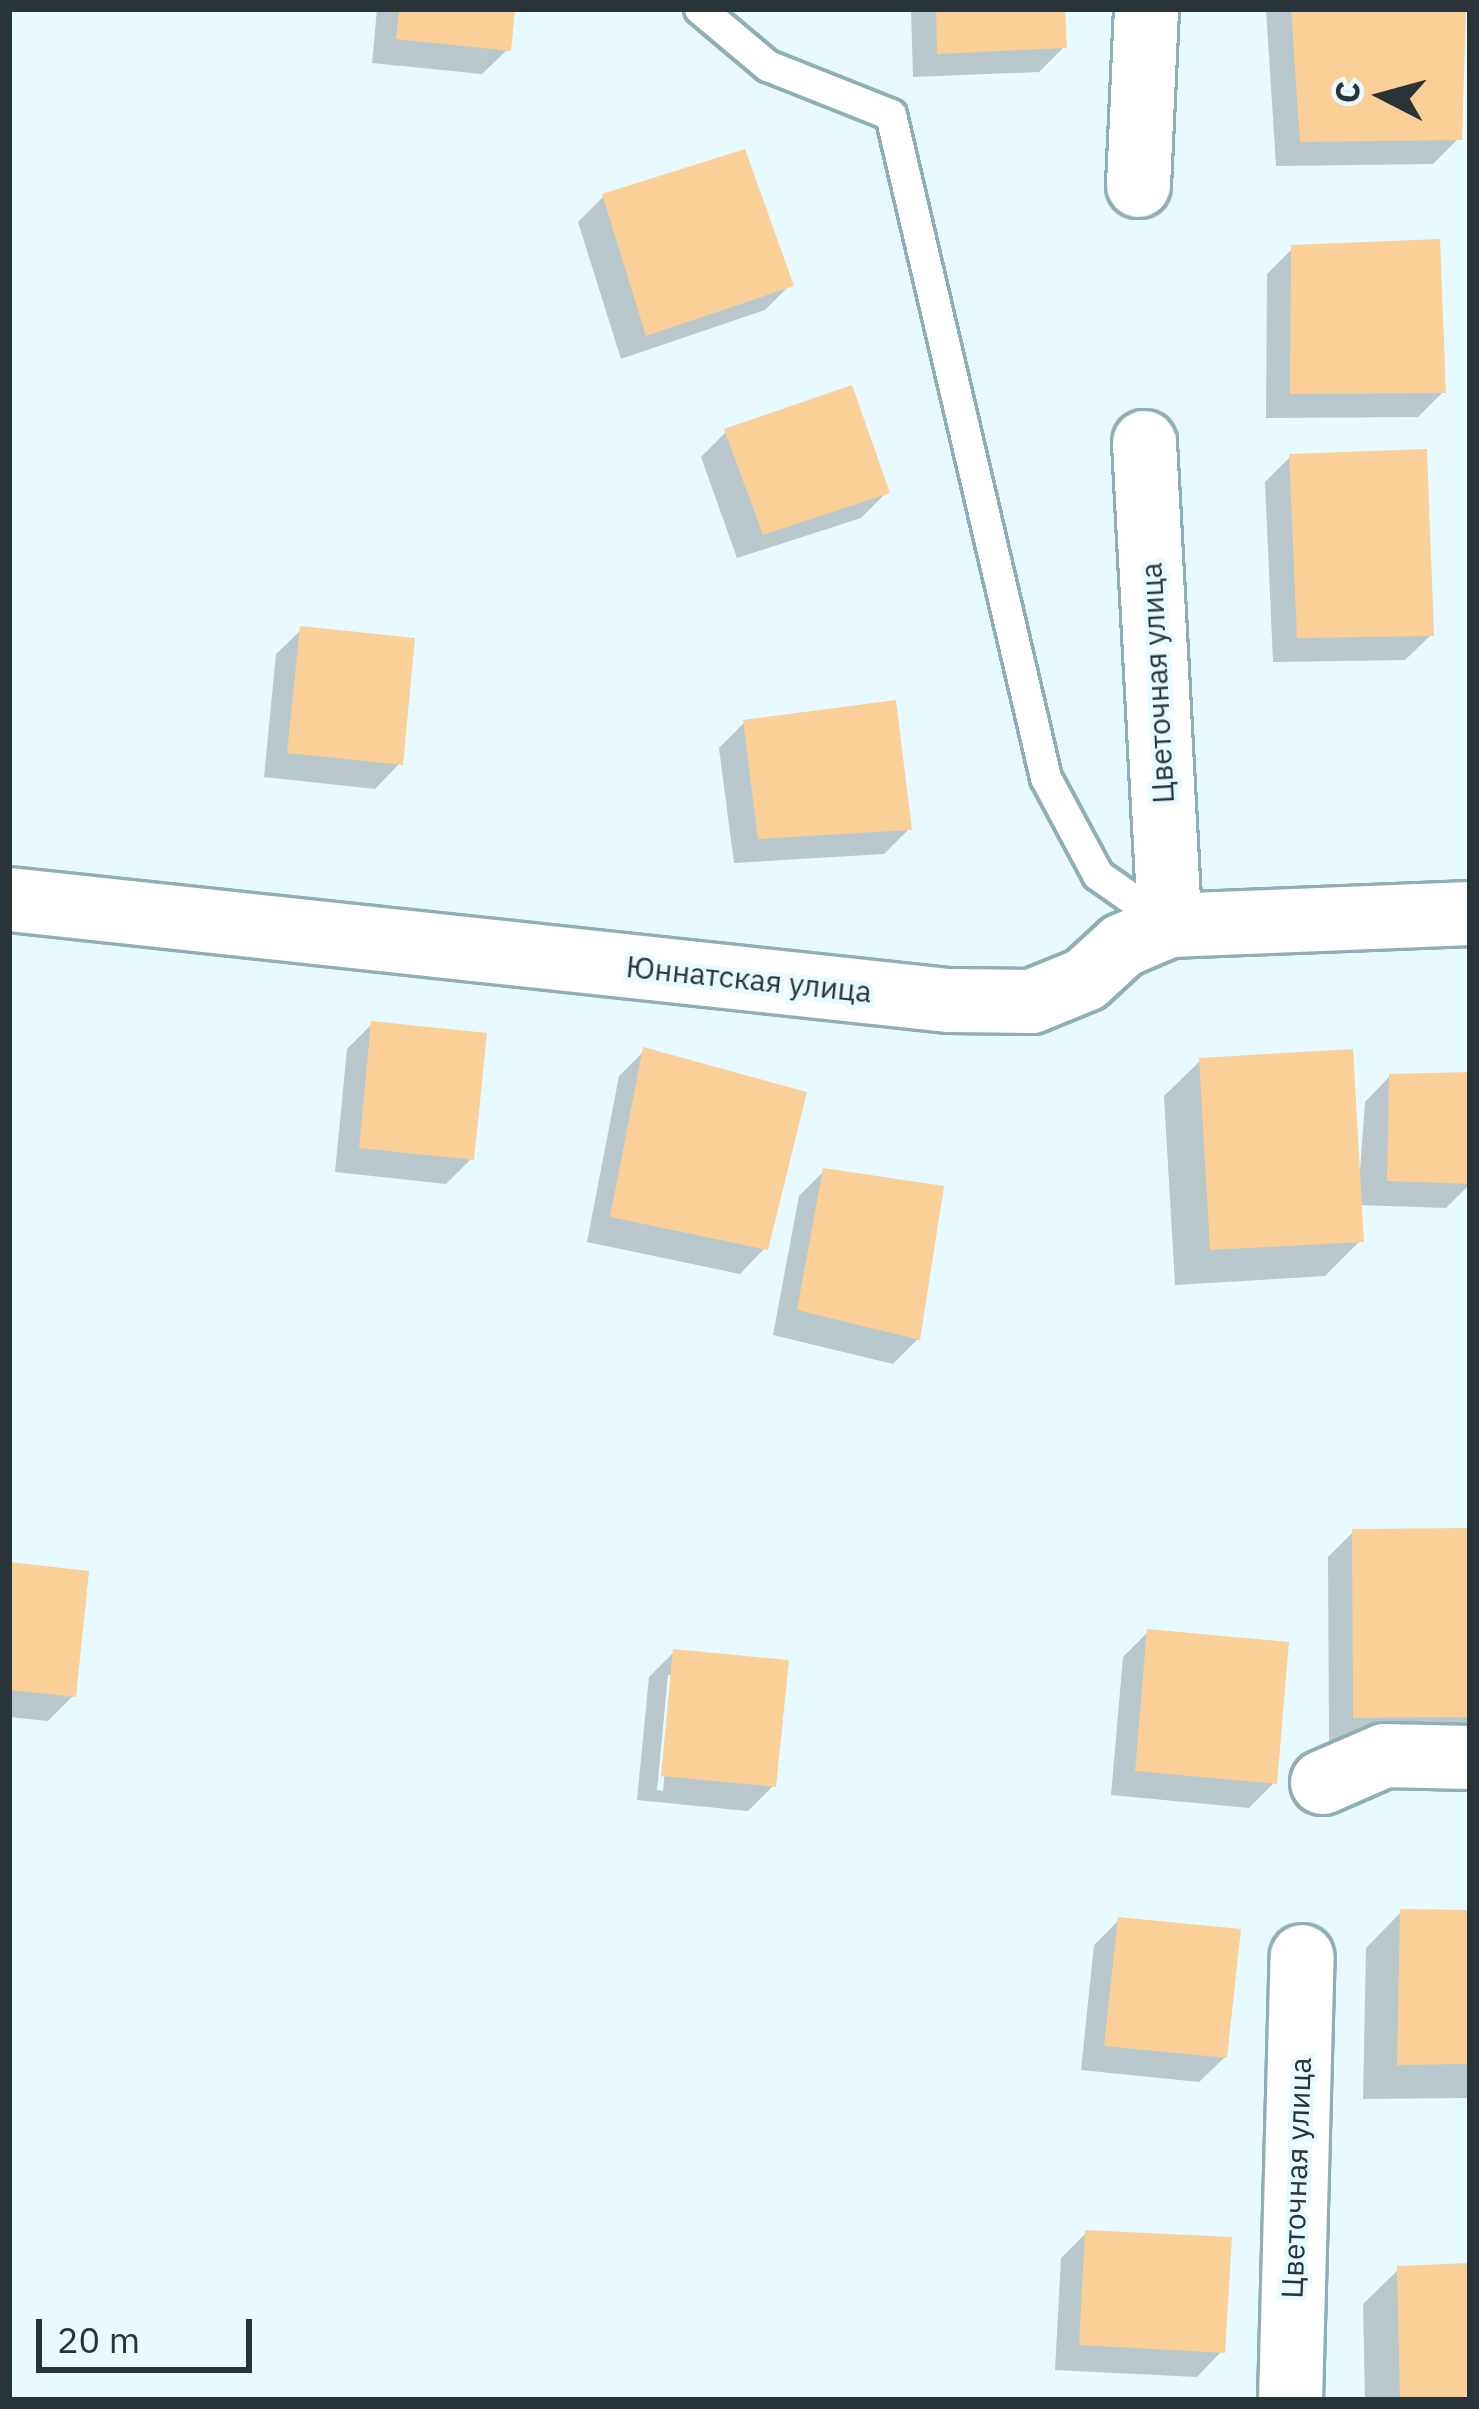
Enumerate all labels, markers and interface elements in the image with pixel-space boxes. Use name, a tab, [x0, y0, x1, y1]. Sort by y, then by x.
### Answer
north arrow	[1323, 36, 1443, 156]
text: С	[1324, 79, 1369, 105]
street label: Цветочная улица	[1133, 562, 1181, 804]
street label: Юннатская улица	[624, 948, 874, 1010]
street label: Цветочная улица	[1274, 2057, 1318, 2299]
scale bar	[42, 2295, 258, 2369]
text: 20 m	[57, 2316, 140, 2363]

